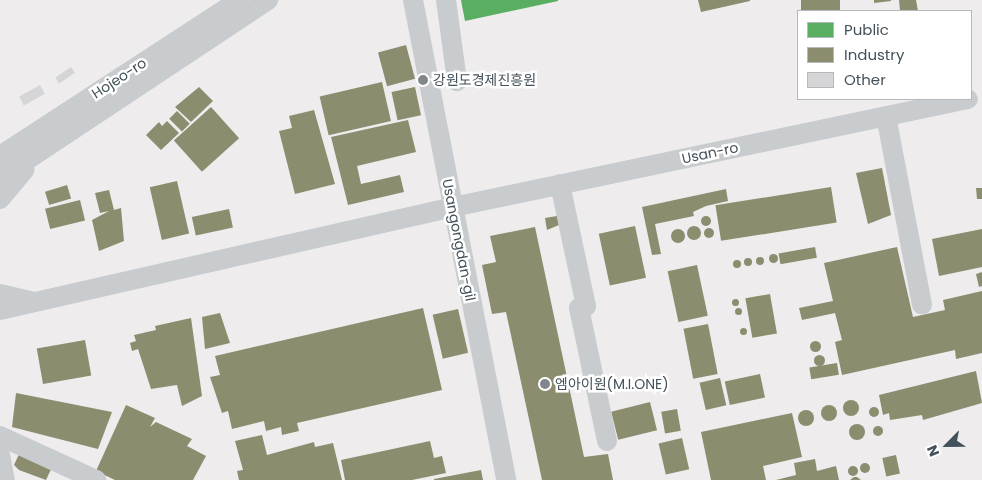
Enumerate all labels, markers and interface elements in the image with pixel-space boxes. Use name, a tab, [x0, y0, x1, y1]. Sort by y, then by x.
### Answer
legend	[797, 10, 972, 100]
text: Public	[844, 19, 889, 40]
text: Industry	[844, 44, 904, 65]
street label: Hojeo-ro	[89, 54, 149, 102]
text: Other	[844, 69, 886, 90]
place label: 강원도경제진흥원	[433, 72, 536, 88]
marker: 강원도경제진흥원	[417, 74, 429, 86]
street label: Usan-ro	[680, 139, 740, 167]
street label: Usangongdan-gil	[439, 178, 479, 302]
place label: 엠아이원(M.I.ONE)	[555, 376, 669, 392]
marker: 엠아이원(M.I.ONE)	[539, 378, 551, 390]
north arrow	[922, 420, 972, 470]
text: N	[922, 442, 944, 460]

